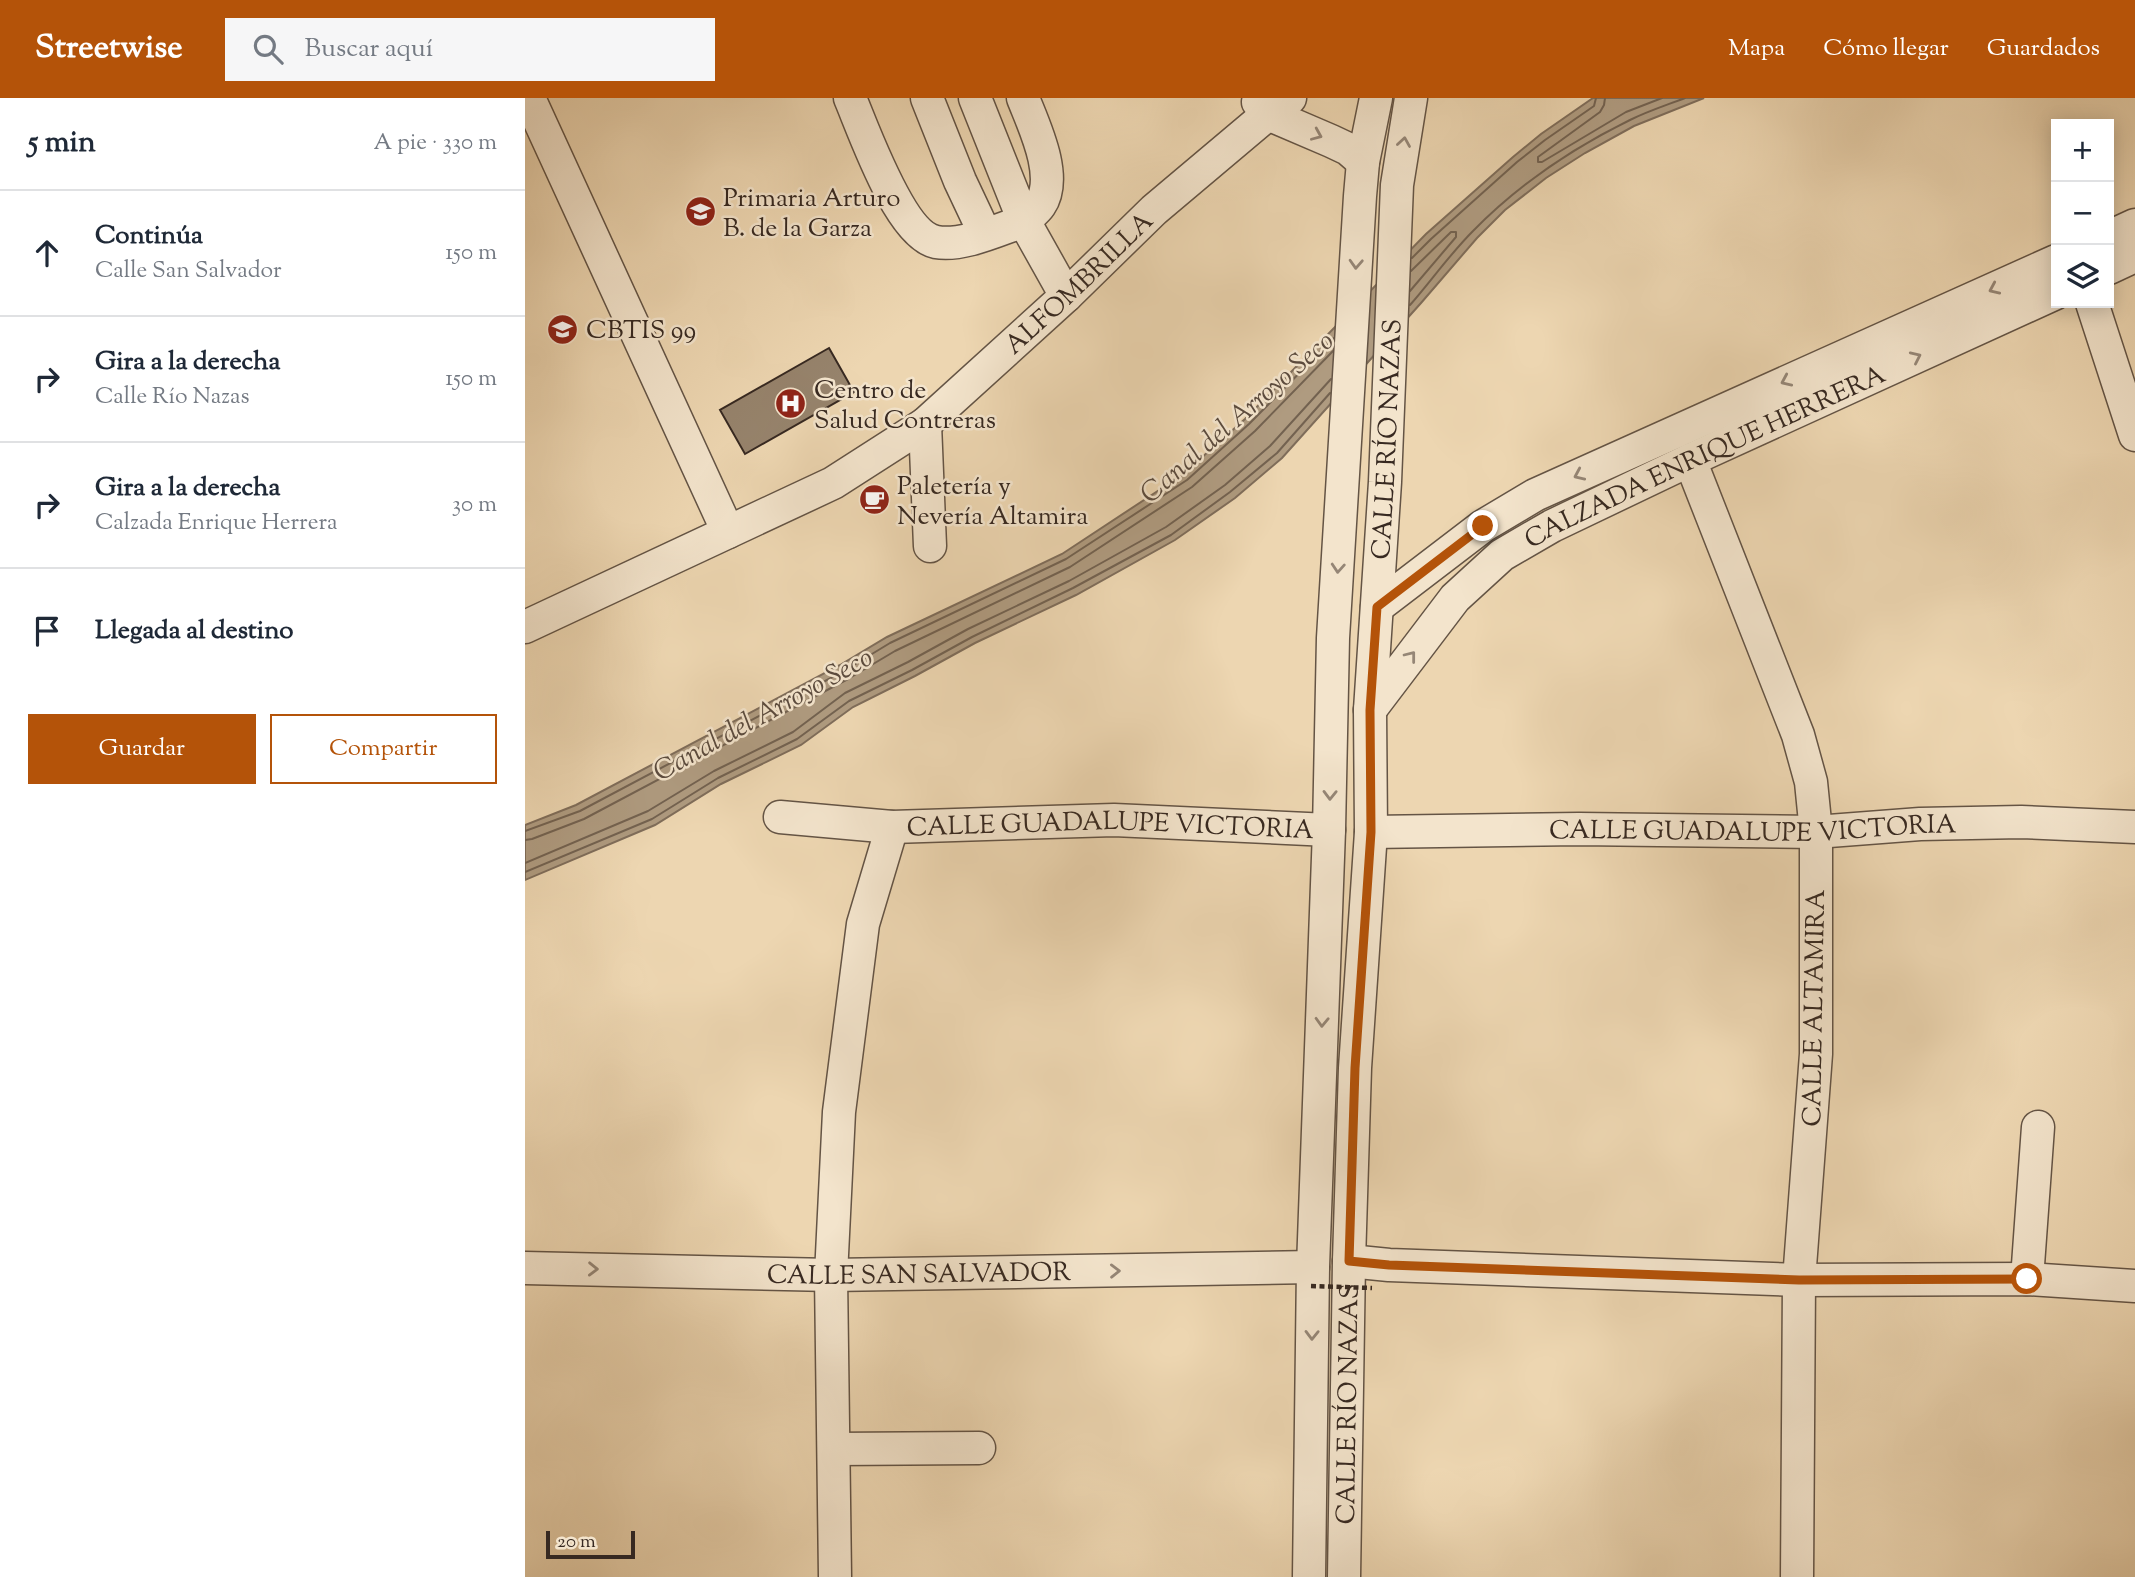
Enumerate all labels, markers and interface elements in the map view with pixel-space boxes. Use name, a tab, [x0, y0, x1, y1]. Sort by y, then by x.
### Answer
search box	[225, 18, 715, 81]
text: Streetwise	[35, 25, 183, 73]
icon: search	[249, 30, 287, 68]
text: Buscar aquí	[305, 31, 433, 68]
text: Mapa	[1728, 32, 1785, 66]
text: Cómo llegar	[1823, 32, 1949, 66]
text: Guardados	[1987, 32, 2100, 66]
map controls	[2051, 119, 2114, 308]
button: +	[2051, 119, 2114, 182]
text: 5 min	[28, 122, 96, 165]
text: A pie · 330 m	[373, 127, 497, 160]
one-way arrow	[1310, 127, 1323, 141]
one-way arrow	[1396, 136, 1411, 147]
place label: Primaria Arturo B. de la Garza	[723, 181, 900, 248]
button: −	[2051, 182, 2114, 245]
school or university icon: Primaria Arturo B. de la Garza	[683, 195, 717, 229]
street label: ALFOMBRILLA	[997, 204, 1163, 364]
text: Continúa	[95, 218, 203, 255]
icon: ahead	[28, 234, 66, 272]
text: 150 m	[445, 237, 497, 270]
button: layers	[2051, 245, 2114, 308]
text: Calle San Salvador	[95, 255, 282, 288]
one-way arrow	[1349, 258, 1364, 269]
one-way arrow	[1989, 281, 2001, 295]
school or university icon: CBTIS 99	[546, 312, 580, 346]
place label: CBTIS 99	[586, 313, 696, 350]
street label: CALLE RÍO NAZAS	[1364, 318, 1413, 561]
water label: Canal del Arroyo Seco	[1132, 323, 1344, 514]
text: Gira a la derecha	[95, 344, 280, 381]
one-way arrow	[1909, 351, 1921, 365]
street label: CALZADA ENRIQUE HERRERA	[1518, 357, 1892, 559]
icon: right	[28, 360, 66, 398]
text: 150 m	[445, 363, 497, 396]
place label: Centro de Salud Contreras	[814, 373, 996, 440]
one-way arrow	[1781, 373, 1793, 387]
text: Calle Río Nazas	[95, 381, 250, 414]
hospital icon: Centro de Salud Contreras	[774, 387, 808, 421]
one-way arrow	[1574, 467, 1586, 481]
place label: Paletería y Nevería Altamira	[897, 469, 1088, 536]
text: Gira a la derecha	[95, 470, 280, 507]
cafe icon: Paletería y Nevería Altamira	[857, 483, 891, 517]
icon: right	[28, 486, 66, 524]
text: 30 m	[452, 489, 497, 522]
text: Calzada Enrique Herrera	[95, 507, 338, 540]
route end	[1467, 510, 1498, 541]
one-way arrow	[1331, 562, 1346, 573]
icon: arrive	[28, 612, 66, 650]
text: Llegada al destino	[95, 613, 293, 650]
water label: Canal del Arroyo Seco	[646, 639, 881, 793]
one-way arrow	[1403, 651, 1416, 663]
button: Guardar	[28, 714, 256, 784]
button: Compartir	[270, 714, 497, 784]
one-way arrow	[1322, 790, 1337, 801]
street label: CALLE GUADALUPE VICTORIA	[906, 804, 1315, 850]
street label: CALLE GUADALUPE VICTORIA	[1549, 807, 1957, 853]
street label: CALLE ALTAMIRA	[1795, 889, 1836, 1127]
one-way arrow	[1314, 1017, 1330, 1028]
street label: CALLE SAN SALVADOR	[766, 1255, 1072, 1296]
one-way arrow	[588, 1261, 599, 1277]
one-way arrow	[1109, 1263, 1120, 1278]
route start	[2011, 1263, 2042, 1294]
street label: CALLE RÍO NAZAS	[1329, 1283, 1370, 1525]
one-way arrow	[1305, 1330, 1320, 1341]
scale bar	[546, 1528, 635, 1560]
text: 20 m	[557, 1529, 596, 1556]

